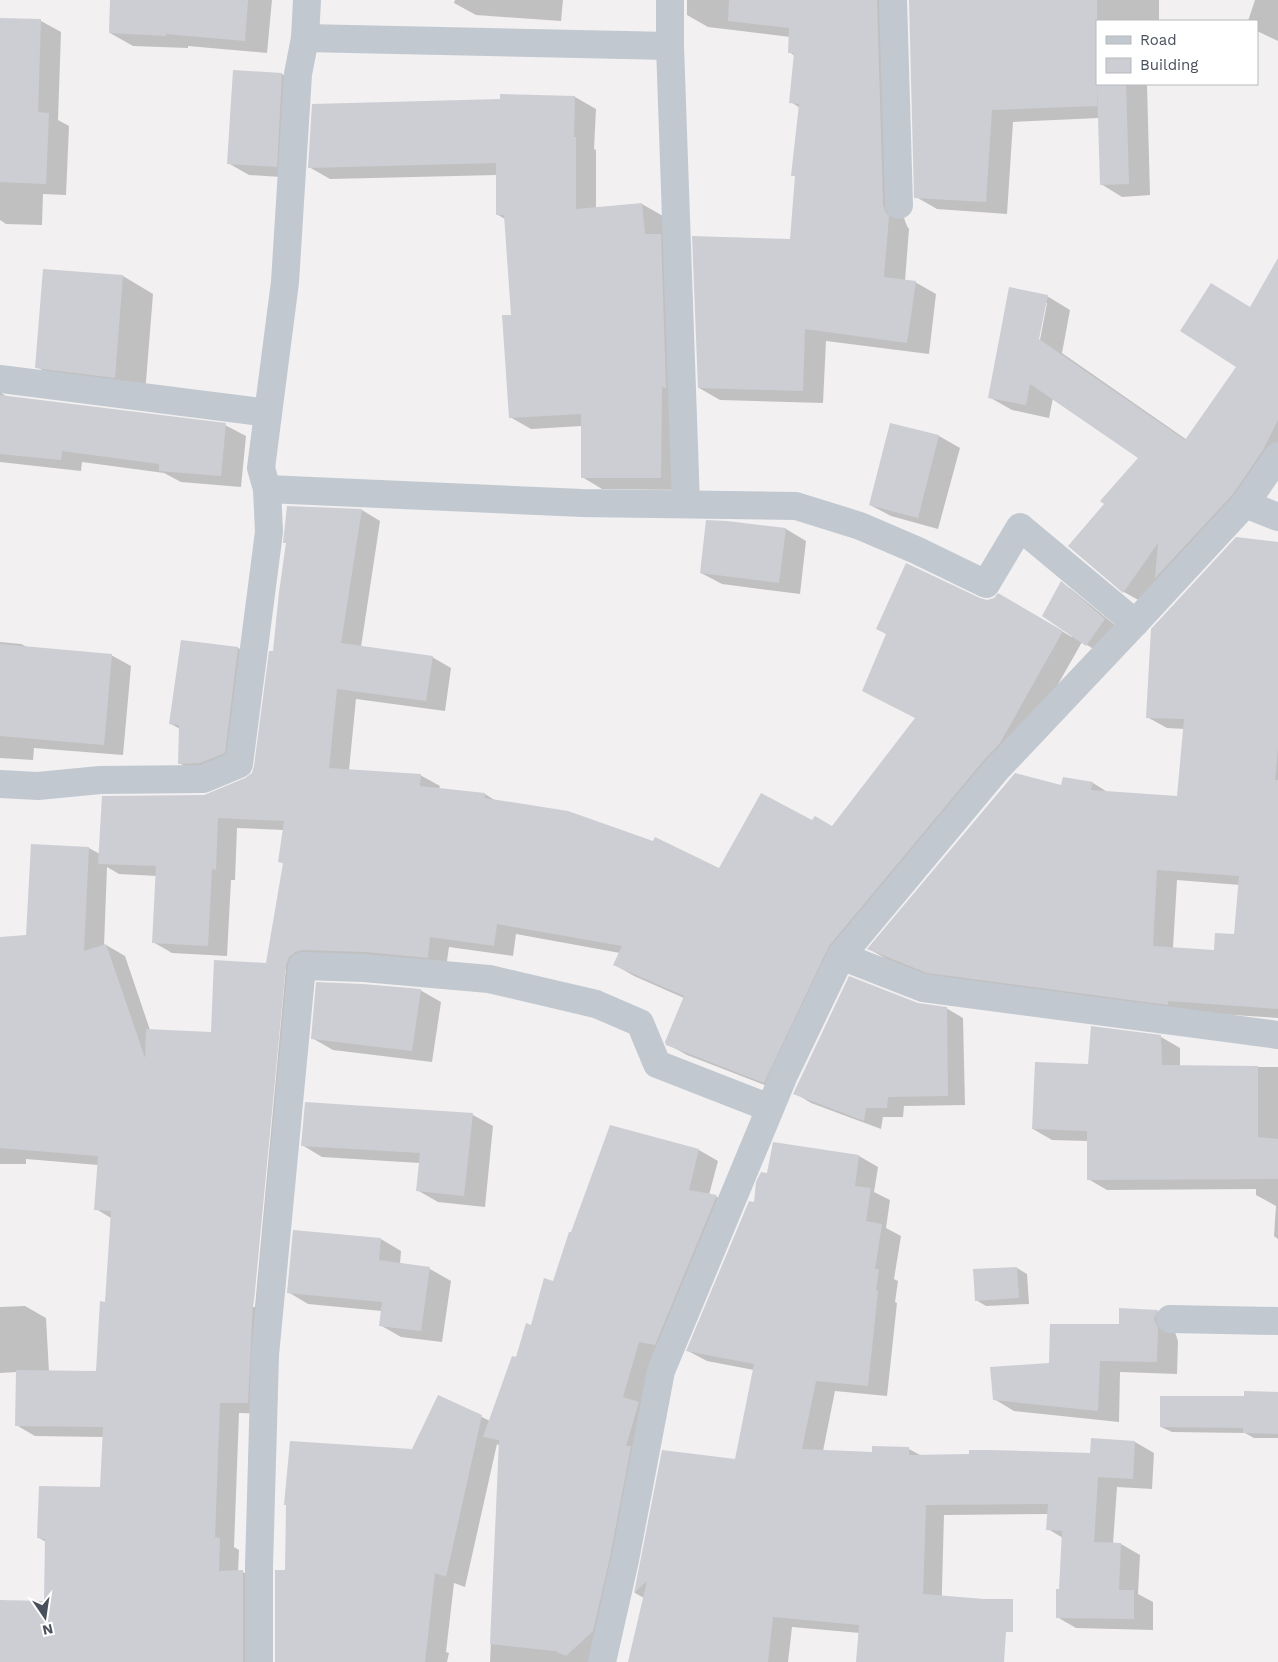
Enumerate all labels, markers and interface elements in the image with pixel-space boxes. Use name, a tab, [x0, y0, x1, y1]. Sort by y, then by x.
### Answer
legend	[1096, 20, 1258, 85]
text: Road	[1140, 31, 1177, 49]
text: Building	[1140, 56, 1198, 74]
north arrow	[20, 1592, 70, 1642]
text: N	[41, 1621, 55, 1639]

